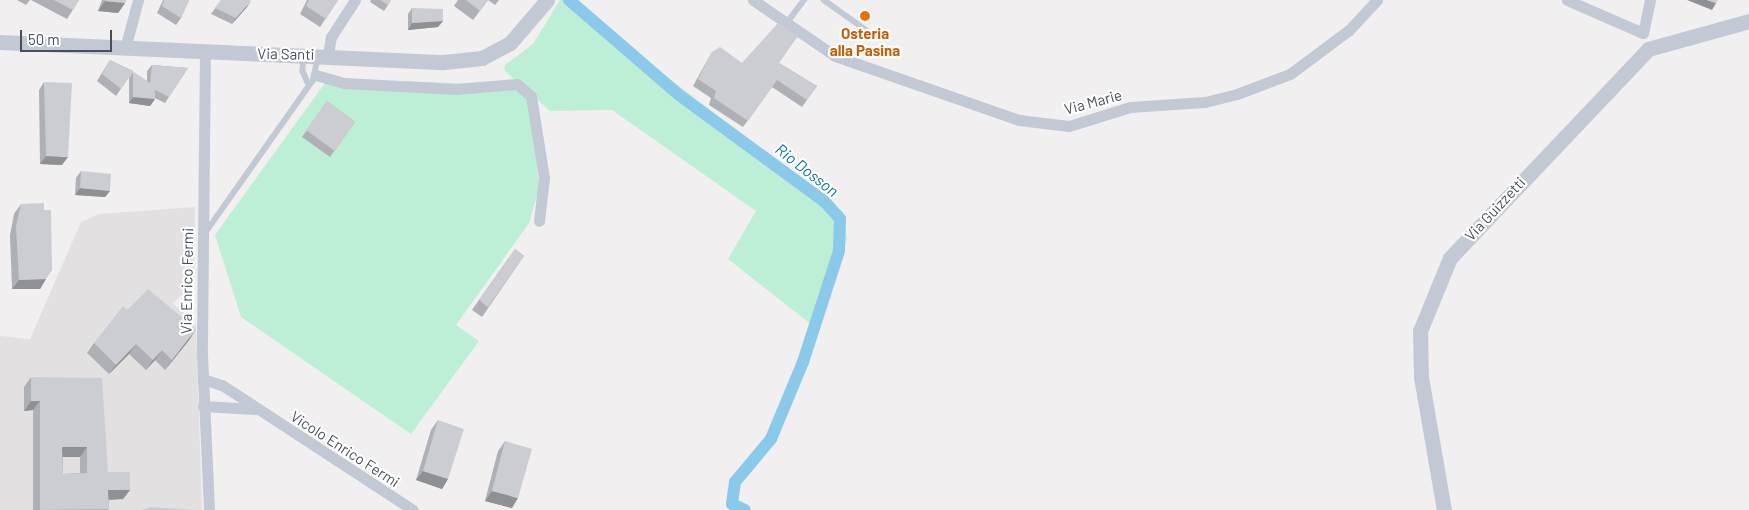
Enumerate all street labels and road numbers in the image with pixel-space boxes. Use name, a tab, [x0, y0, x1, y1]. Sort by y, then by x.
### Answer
street label: Via Santi	[257, 45, 315, 63]
street label: Via Marie	[1062, 86, 1124, 118]
street label: Via Guizzetti	[1461, 173, 1529, 245]
street label: Via Enrico Fermi	[177, 228, 197, 334]
street label: Vicolo Enrico Fermi	[287, 407, 403, 491]

